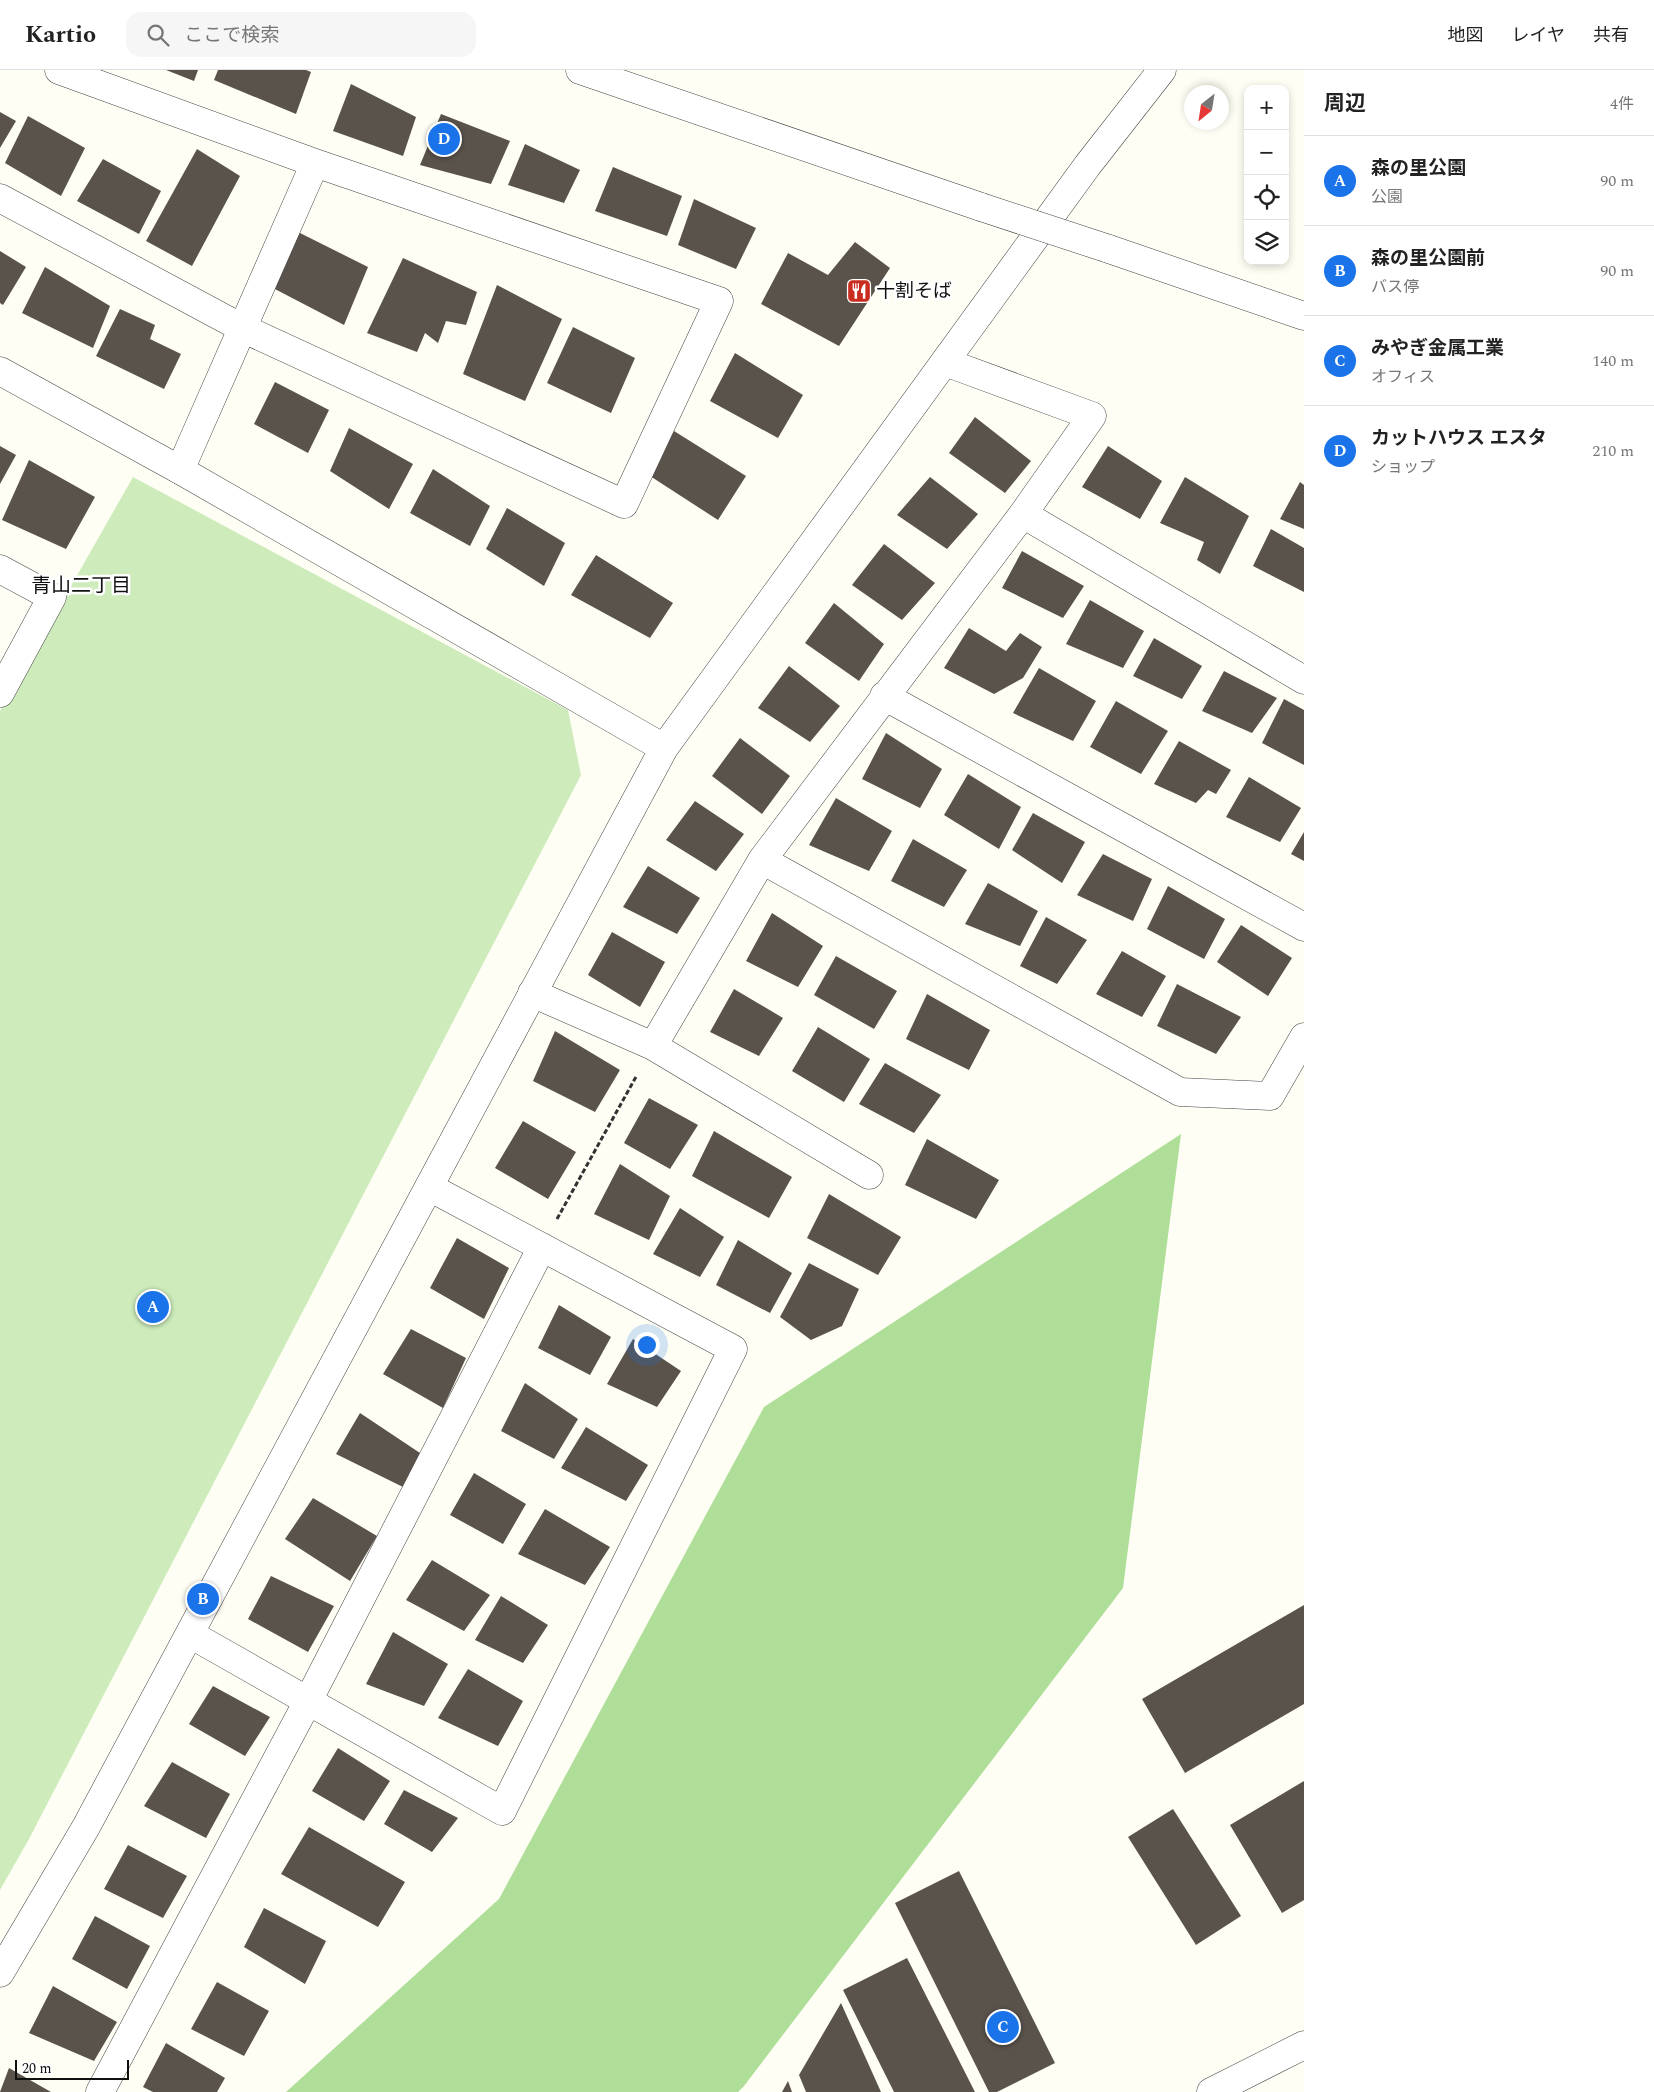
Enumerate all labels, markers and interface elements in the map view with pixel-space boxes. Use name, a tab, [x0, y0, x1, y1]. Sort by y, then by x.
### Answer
search box	[126, 12, 476, 57]
text: Kartio	[25, 17, 96, 53]
icon: search	[144, 21, 172, 49]
text: ここで検索	[184, 21, 279, 50]
text: 地図	[1448, 22, 1484, 49]
text: レイヤ	[1512, 22, 1565, 49]
text: 共有	[1593, 22, 1629, 49]
north arrow	[1184, 85, 1229, 130]
map controls	[1244, 85, 1289, 265]
button: +	[1244, 85, 1289, 130]
text: 周辺	[1324, 88, 1366, 120]
text: 4件	[1610, 92, 1634, 116]
pin: D	[428, 120, 460, 158]
button: −	[1244, 130, 1289, 175]
text: 森の里公園	[1371, 154, 1466, 183]
text: A	[1334, 169, 1346, 193]
text: 90 m	[1600, 169, 1634, 193]
button: locate	[1244, 175, 1289, 220]
text: 公園	[1371, 185, 1403, 209]
button: layers	[1244, 220, 1289, 265]
text: 森の里公園前	[1371, 244, 1485, 273]
text: B	[1334, 259, 1346, 283]
text: 90 m	[1600, 259, 1634, 283]
text: バス停	[1371, 275, 1419, 299]
place label: 十割そば	[876, 277, 952, 306]
restaurant icon: 十割そば	[846, 278, 872, 304]
text: みやぎ金属工業	[1371, 334, 1504, 363]
text: C	[1334, 349, 1346, 373]
text: 140 m	[1592, 349, 1634, 373]
text: オフィス	[1371, 365, 1435, 389]
text: カットハウス エスタ	[1371, 424, 1547, 453]
text: D	[1334, 439, 1346, 463]
text: 210 m	[1592, 439, 1634, 463]
text: ショップ	[1371, 455, 1435, 479]
district label: 青山二丁目	[31, 571, 131, 601]
pin: A	[137, 1288, 169, 1326]
your location	[634, 1332, 660, 1358]
pin: B	[187, 1580, 219, 1618]
pin: C	[987, 2008, 1019, 2046]
scale bar	[15, 2057, 129, 2080]
text: 20 m	[22, 2058, 52, 2079]

